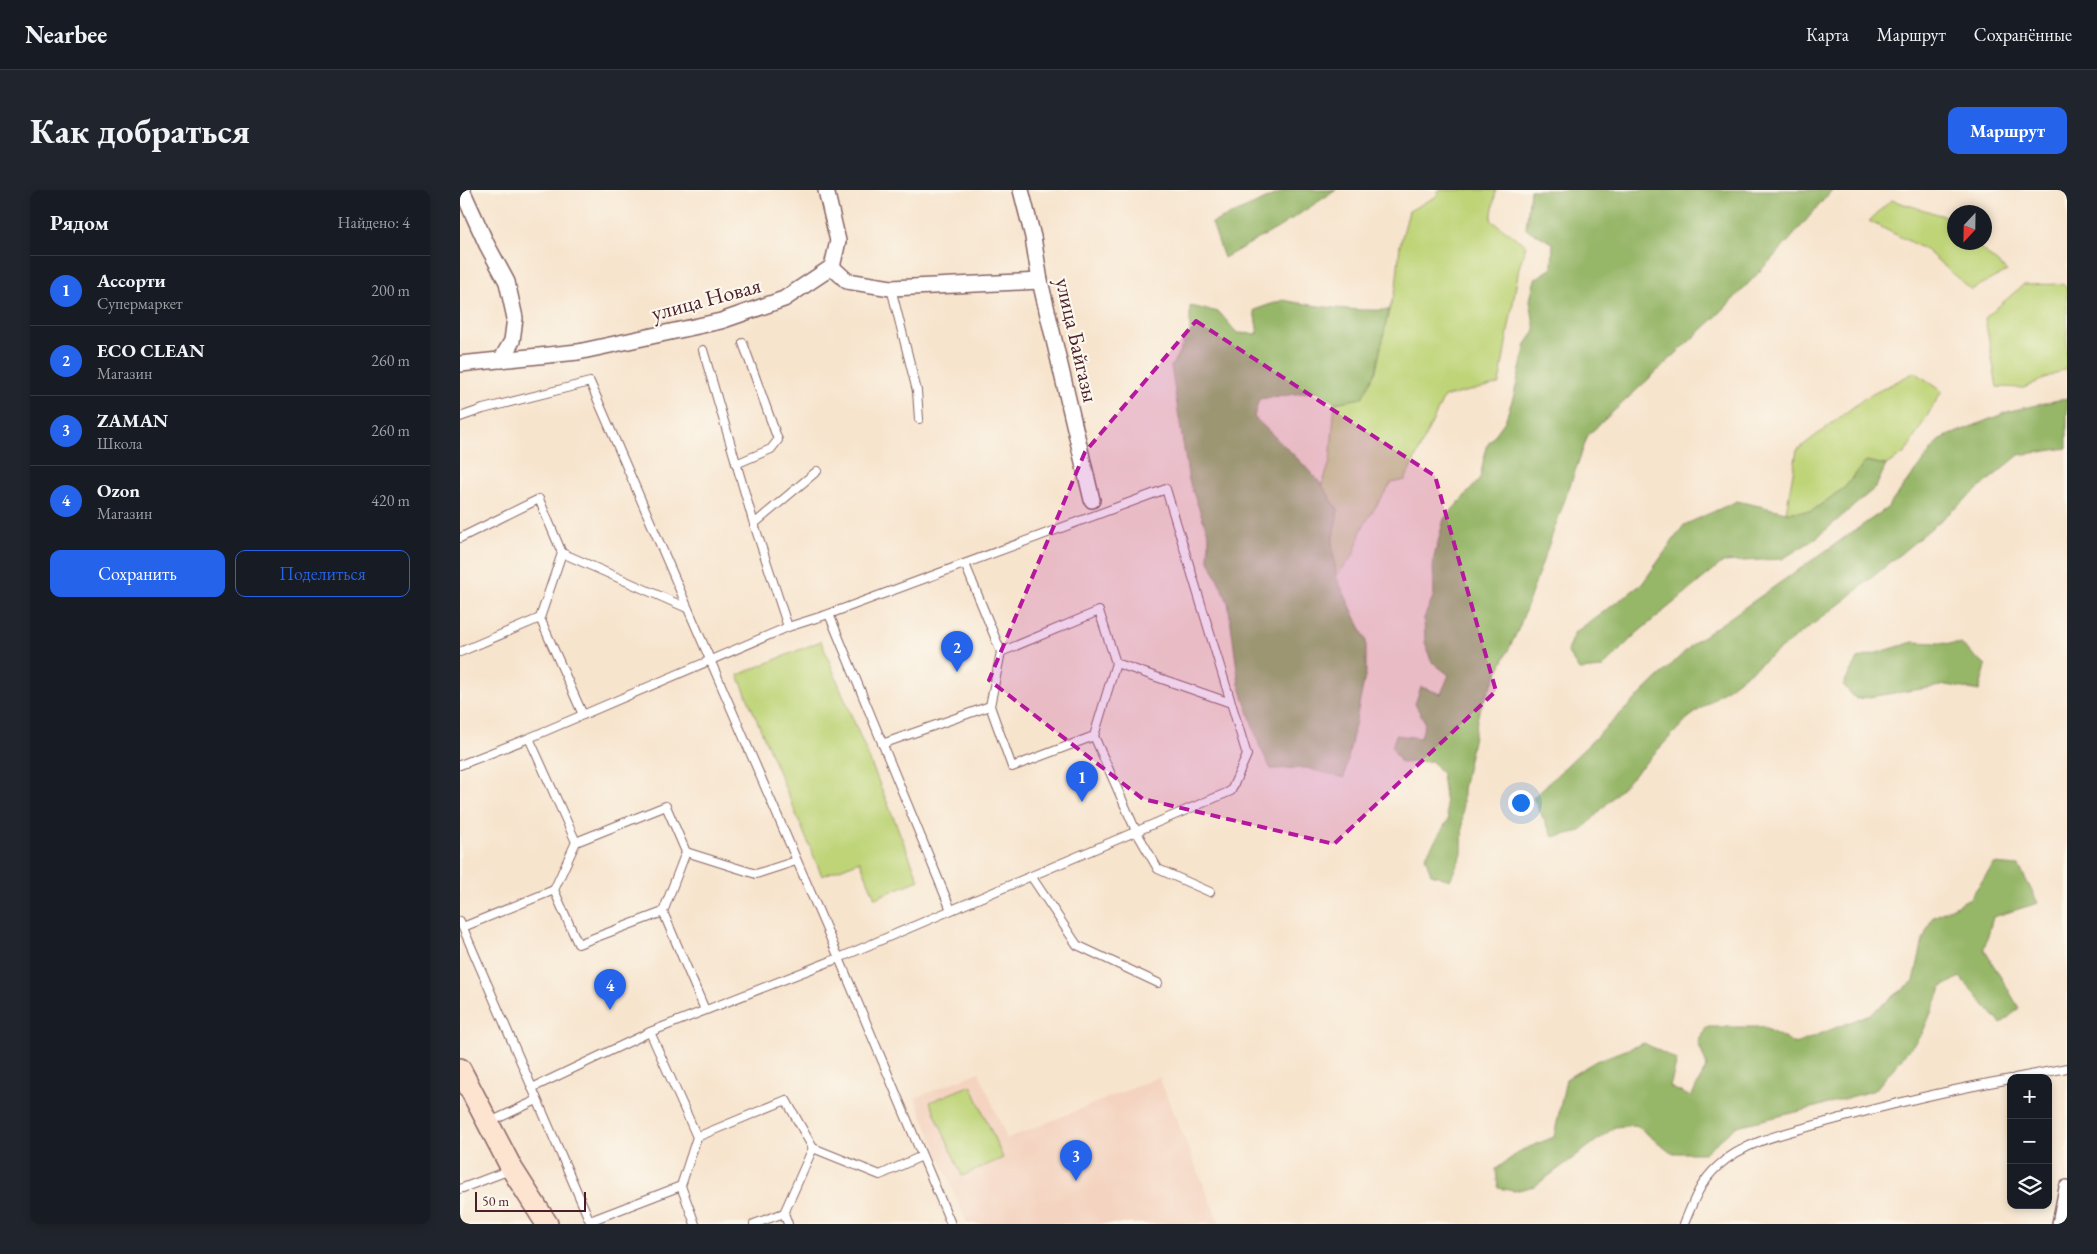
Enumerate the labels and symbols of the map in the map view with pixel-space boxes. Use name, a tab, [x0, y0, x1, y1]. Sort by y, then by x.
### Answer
north arrow	[1947, 205, 1992, 250]
street label: улица Новая	[648, 270, 764, 328]
street label: улица Байгазы	[1049, 275, 1105, 405]
pin: 2	[941, 631, 973, 672]
pin: 1	[1066, 761, 1098, 802]
your location	[1508, 790, 1534, 816]
pin: 4	[594, 969, 626, 1010]
pin: 3	[1060, 1140, 1092, 1181]
scale bar	[475, 1189, 586, 1212]

